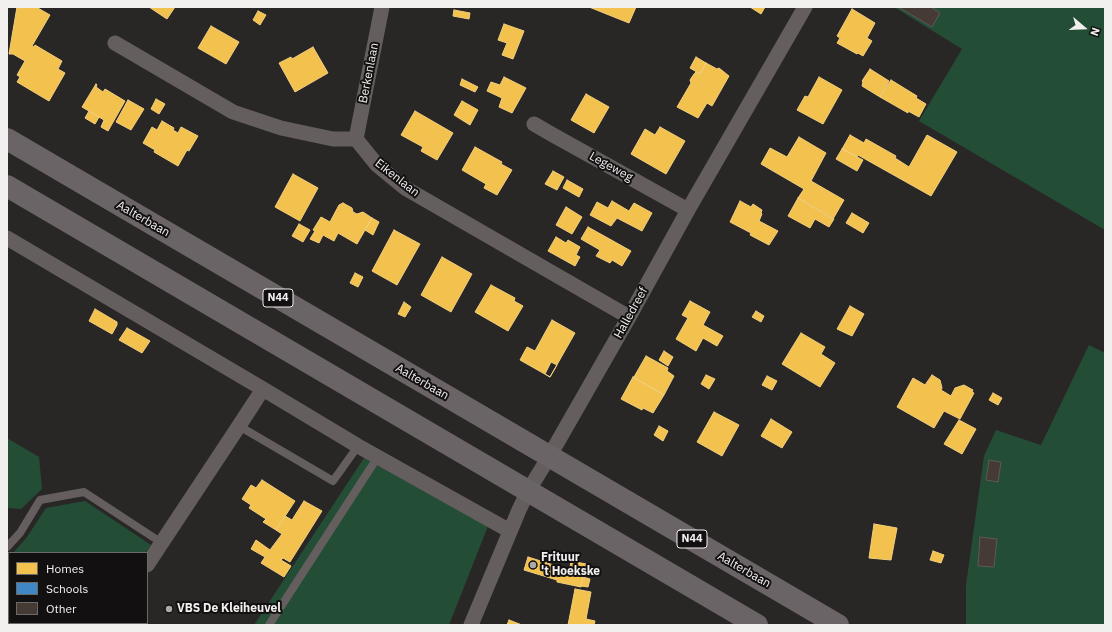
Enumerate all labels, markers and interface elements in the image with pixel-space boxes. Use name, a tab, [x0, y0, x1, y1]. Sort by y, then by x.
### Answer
north arrow	[1064, 8, 1104, 48]
text: N	[1087, 26, 1103, 38]
street label: Berkenlaan	[356, 42, 382, 104]
street label: Legeweg	[587, 149, 635, 185]
street label: Eikenlaan	[372, 156, 422, 200]
street label: Aalterbaan	[114, 198, 172, 240]
street label: Halledreef	[611, 285, 651, 341]
road number: N44	[263, 289, 293, 307]
street label: Aalterbaan	[393, 361, 451, 403]
road number: N44	[677, 530, 707, 548]
street label: Aalterbaan	[715, 549, 773, 591]
place label: Frituur 't Hoekske	[541, 551, 600, 579]
legend	[8, 552, 148, 624]
marker: Frituur 't Hoekske	[528, 560, 538, 570]
text: Homes	[46, 561, 84, 576]
text: Schools	[46, 581, 88, 596]
text: Other	[46, 601, 77, 616]
place label: VBS De Kleiheuvel	[177, 602, 281, 616]
marker: VBS De Kleiheuvel	[164, 604, 174, 614]

